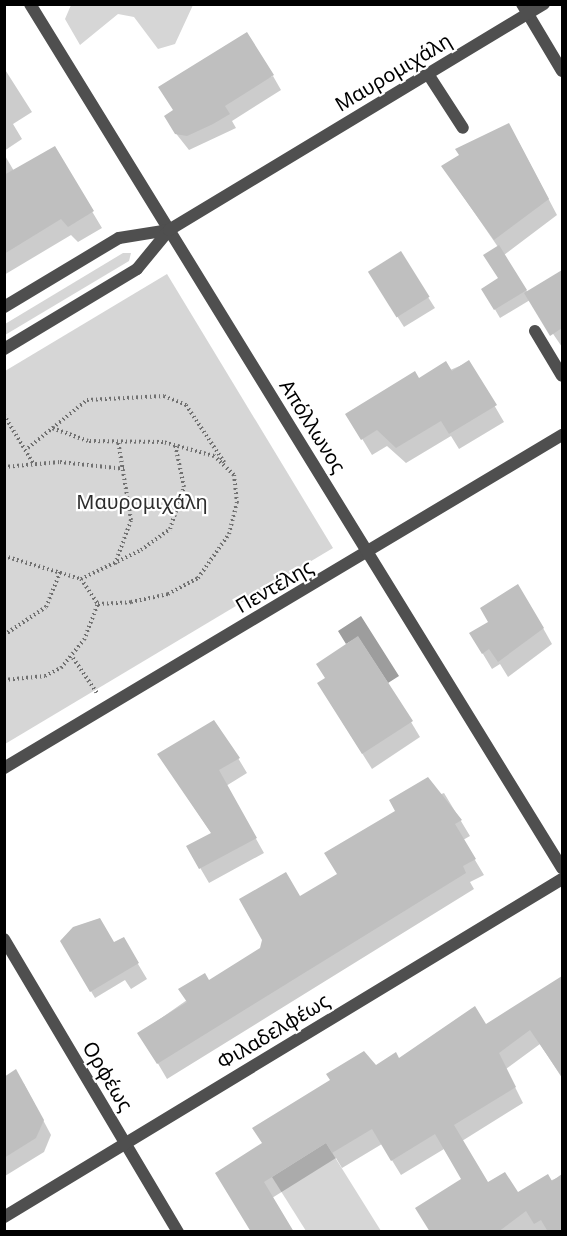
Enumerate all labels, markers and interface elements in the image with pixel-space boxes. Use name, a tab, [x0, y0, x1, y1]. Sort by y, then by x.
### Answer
street label: Μαυρομιχάλη	[330, 28, 456, 116]
street label: Απόλλωνος	[275, 375, 351, 477]
park label: Μαυρομιχάλη	[76, 489, 208, 513]
street label: Πεντέλης	[231, 554, 317, 618]
street label: Φιλαδελφέως	[213, 988, 333, 1074]
street label: Ορφέως	[78, 1037, 138, 1115]

